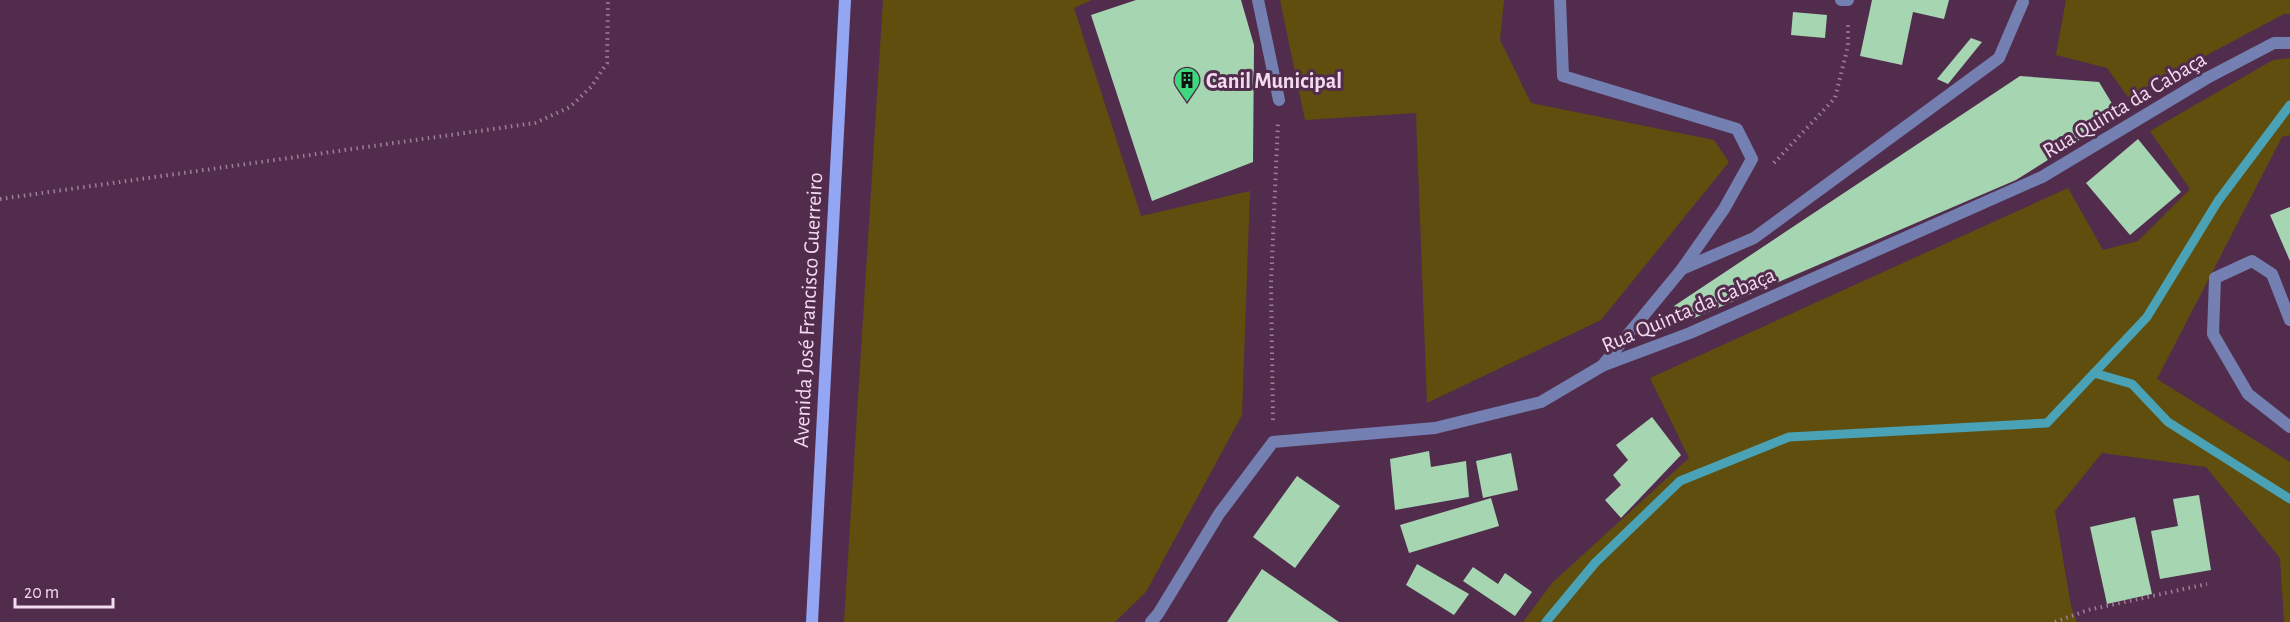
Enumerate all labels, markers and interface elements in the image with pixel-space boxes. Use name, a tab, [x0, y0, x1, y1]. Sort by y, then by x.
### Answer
street label: Rua Quinta da Cabaça	[2039, 47, 2210, 162]
building icon: Canil Municipal	[1172, 65, 1202, 103]
place label: Canil Municipal	[1206, 70, 1342, 92]
street label: Avenida José Francisco Guerreiro	[790, 172, 826, 448]
street label: Rua Quinta da Cabaça	[1598, 263, 1778, 356]
scale bar	[15, 571, 112, 609]
text: 20 m	[24, 584, 59, 602]

